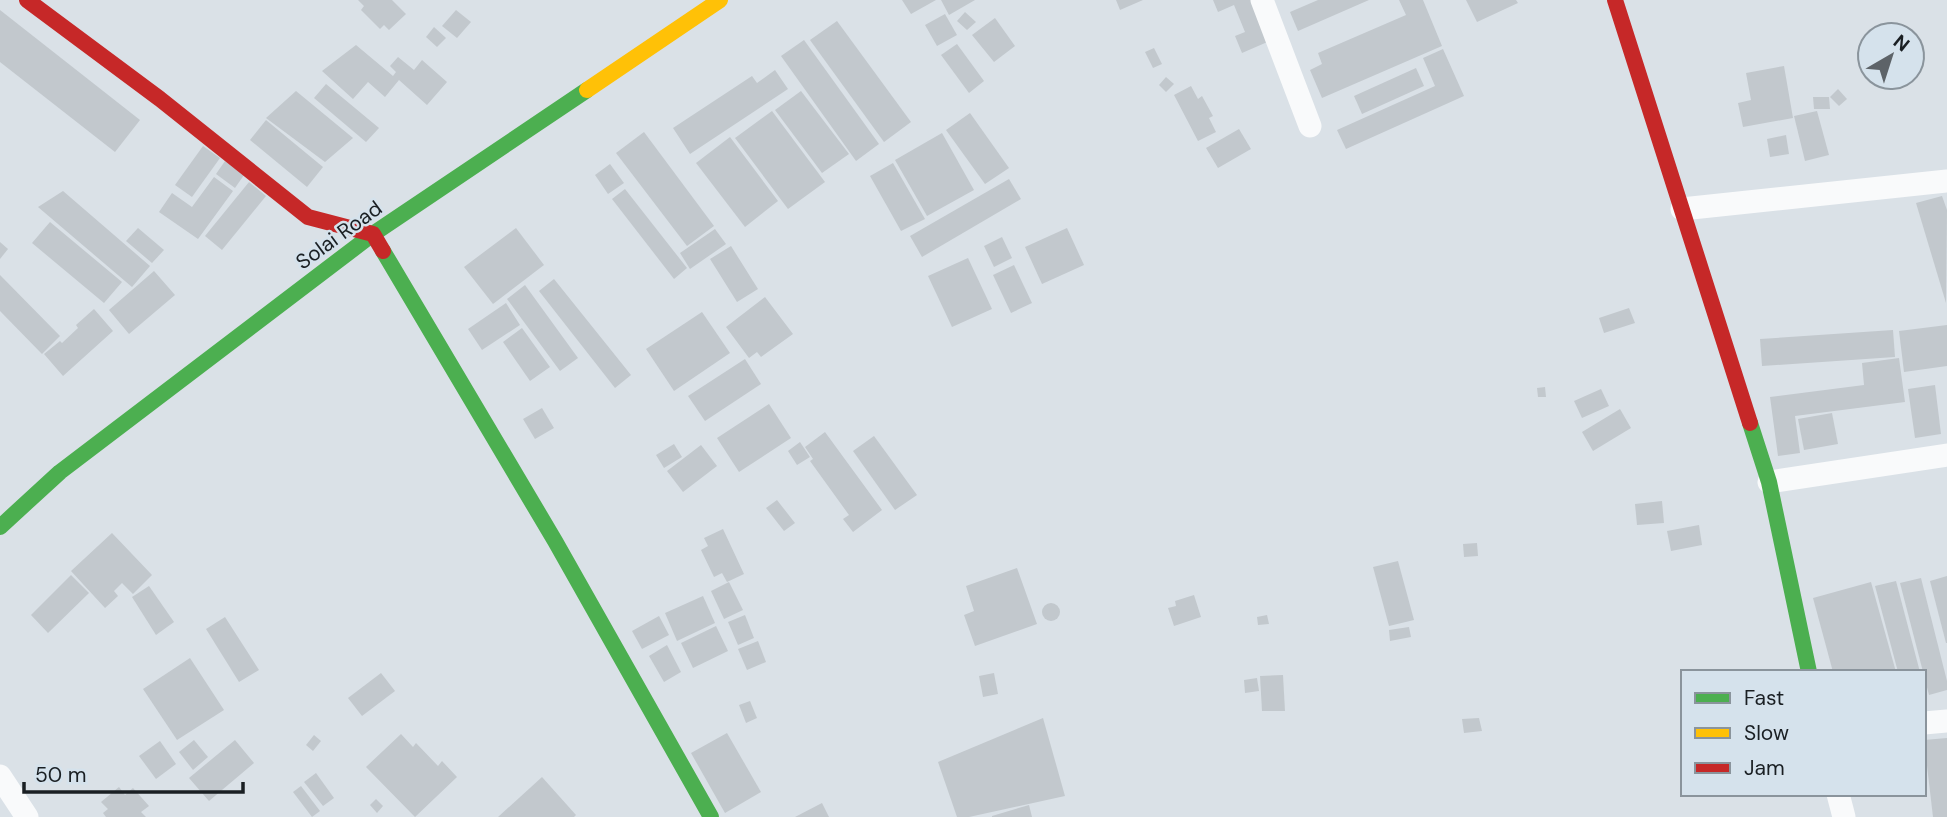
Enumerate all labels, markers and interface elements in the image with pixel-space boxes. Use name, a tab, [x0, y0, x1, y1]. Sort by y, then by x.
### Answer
north arrow	[1856, 21, 1926, 91]
text: N	[1888, 29, 1915, 57]
street label: Solai Road	[290, 194, 388, 276]
legend	[1681, 670, 1926, 796]
text: Fast	[1744, 684, 1784, 712]
text: Slow	[1744, 719, 1789, 747]
scale bar	[24, 750, 243, 794]
text: Jam	[1744, 754, 1785, 782]
text: 50 m	[35, 761, 86, 789]

